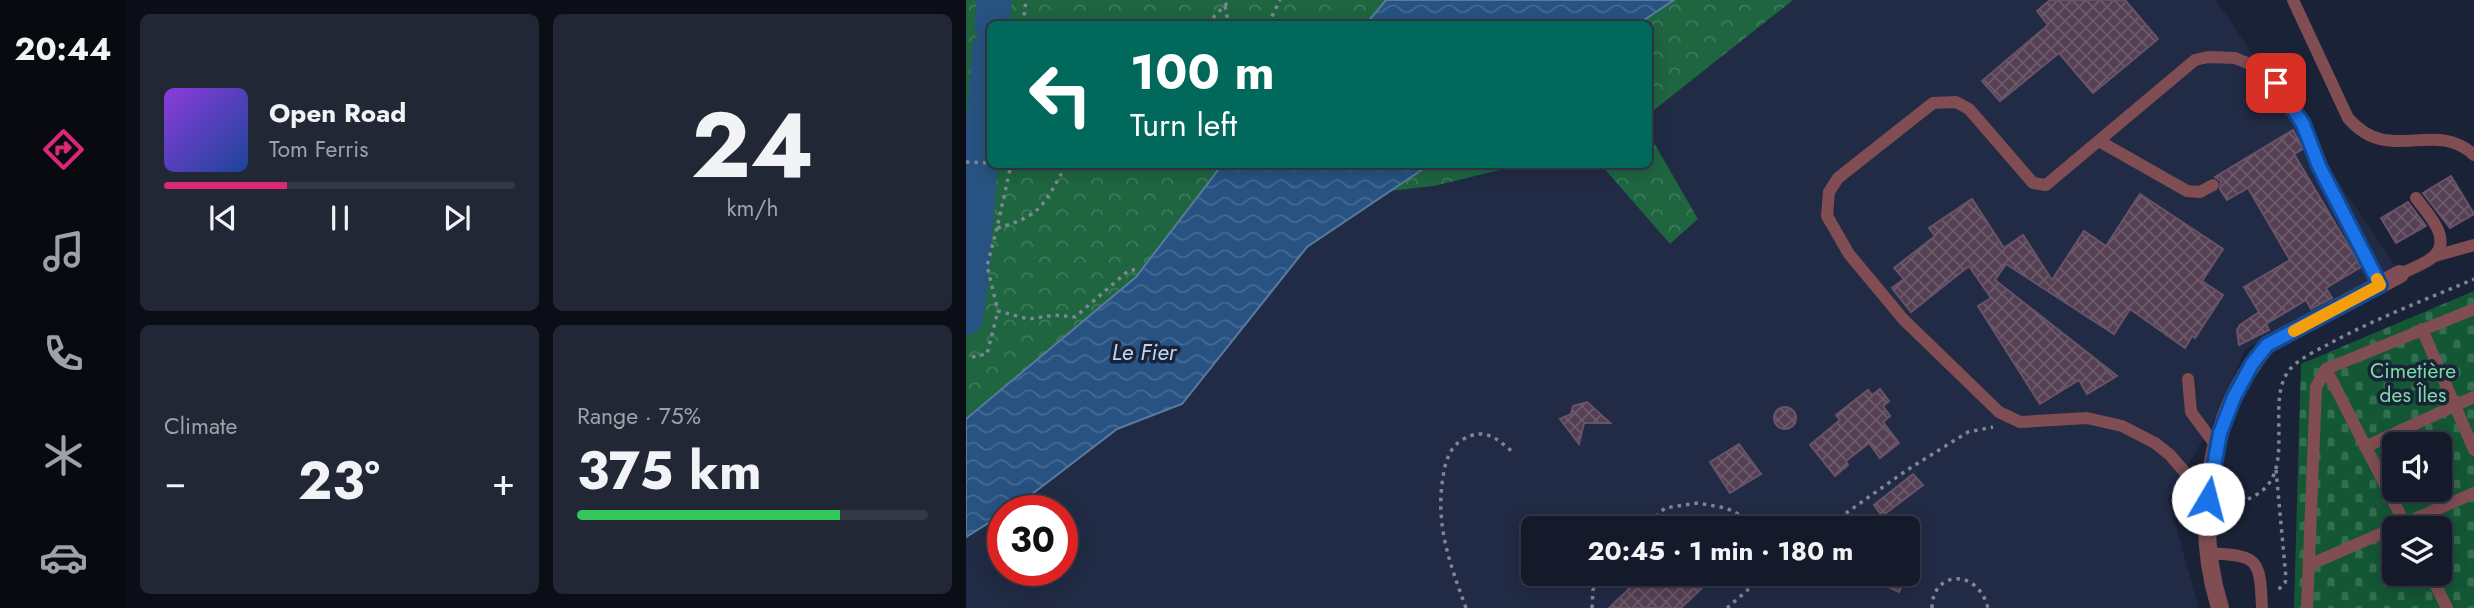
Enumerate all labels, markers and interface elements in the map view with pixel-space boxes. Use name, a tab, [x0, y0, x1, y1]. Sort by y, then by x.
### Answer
text: 20:44	[14, 26, 112, 72]
text: 100 m	[1130, 37, 1275, 107]
icon: left	[1015, 49, 1106, 140]
pin	[2246, 53, 2306, 113]
icon: arrive	[2257, 64, 2295, 102]
text: 24	[691, 80, 814, 211]
text: Open Road	[269, 94, 406, 132]
text: Turn left	[1130, 102, 1237, 148]
icon: directions	[39, 125, 88, 174]
text: Tom Ferris	[269, 132, 368, 166]
text: km/h	[727, 191, 778, 225]
icon: previous	[204, 199, 242, 237]
icon: pause	[321, 199, 359, 237]
icon: next	[438, 199, 476, 237]
icon: music	[39, 227, 88, 276]
icon: phone	[39, 329, 88, 378]
water label: Le Fier	[1112, 335, 1178, 369]
park label: Cimetière des Îles	[2370, 356, 2456, 410]
text: Range · 75%	[577, 399, 701, 433]
text: Climate	[164, 409, 237, 443]
icon: climate	[39, 431, 88, 480]
map controls	[2382, 432, 2452, 586]
button: sound	[2382, 432, 2452, 502]
text: 375 km	[577, 433, 762, 509]
text: 23°	[298, 443, 380, 519]
text: −	[164, 454, 186, 509]
text: +	[492, 454, 515, 509]
position arrow	[2171, 462, 2245, 536]
speed limit sign: 30	[987, 495, 1078, 586]
button: layers	[2382, 516, 2452, 586]
text: 20:45 · 1 min · 180 m	[1588, 532, 1853, 570]
icon: car	[39, 533, 88, 582]

